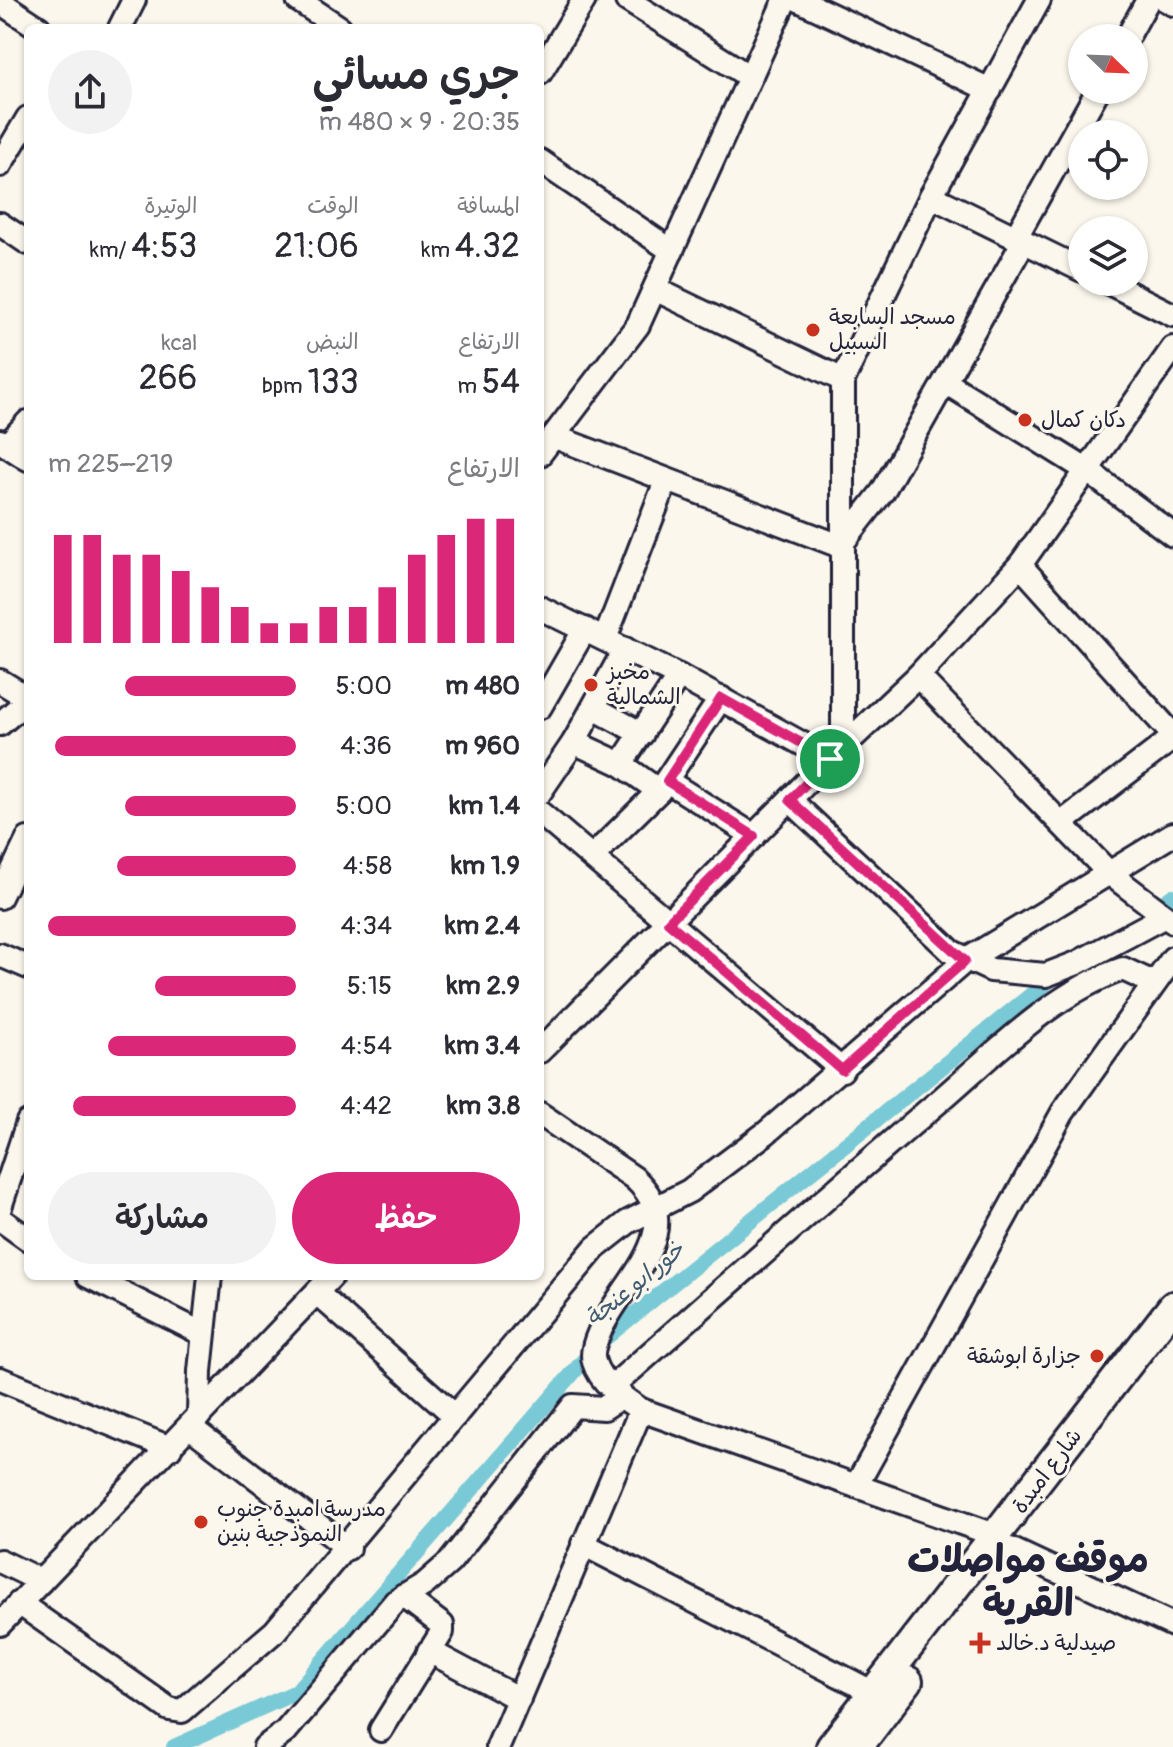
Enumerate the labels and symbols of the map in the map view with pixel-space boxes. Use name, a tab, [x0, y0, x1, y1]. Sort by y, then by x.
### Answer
north arrow	[1068, 24, 1148, 104]
place label: مسجد السابعة السبيل	[829, 303, 956, 356]
marker: مسجد السابعة السبيل	[804, 321, 822, 339]
place label: دكان كمال	[1041, 406, 1126, 434]
marker: دكان كمال	[1016, 411, 1034, 429]
place label: مخبز الشمالية	[605, 658, 681, 711]
marker: مخبز الشمالية	[582, 676, 600, 694]
pin	[796, 725, 864, 793]
water label: خور ابو عنجة	[580, 1235, 691, 1333]
place label: جزارة ابوشقة	[967, 1342, 1081, 1370]
marker: جزارة ابوشقة	[1088, 1347, 1106, 1365]
street label: شارع امبدة	[1006, 1423, 1089, 1520]
place label: مدرسة امبدة جنوب النموذجية بنين	[217, 1495, 386, 1548]
marker: مدرسة امبدة جنوب النموذجية بنين	[192, 1513, 210, 1531]
district label: موقف مواصلات القرية	[907, 1536, 1149, 1628]
place label: صيدلية د.خالد	[996, 1629, 1116, 1657]
marker: صيدلية د.خالد	[971, 1634, 989, 1652]

